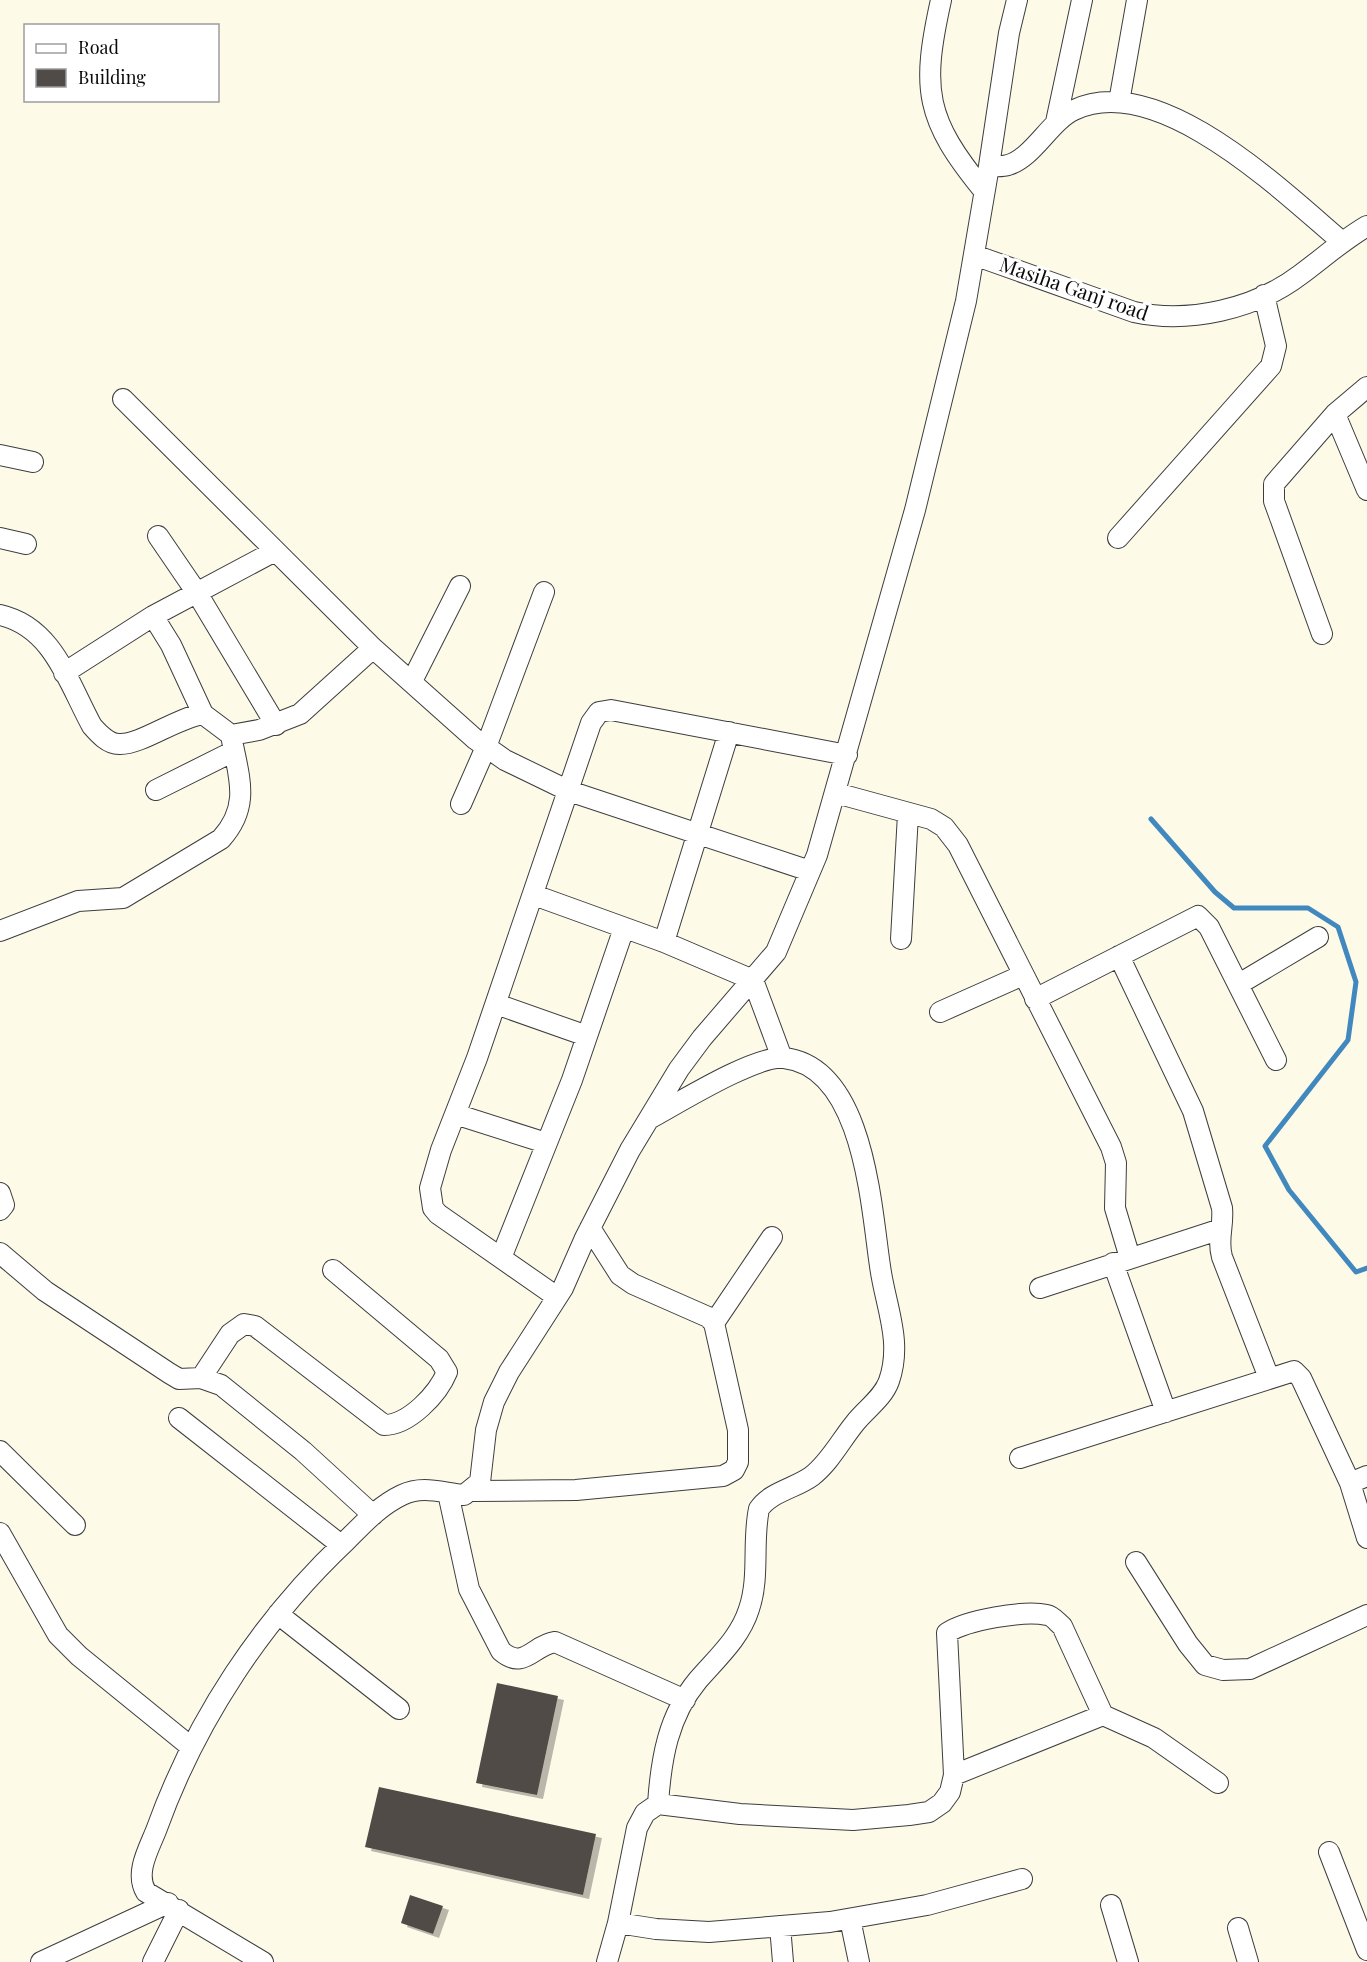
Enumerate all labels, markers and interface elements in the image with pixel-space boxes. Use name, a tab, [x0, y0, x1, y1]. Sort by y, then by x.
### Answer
legend	[24, 24, 219, 102]
text: Road	[78, 35, 119, 59]
text: Building	[78, 65, 146, 89]
street label: Masiha Ganj road	[996, 249, 1153, 326]

